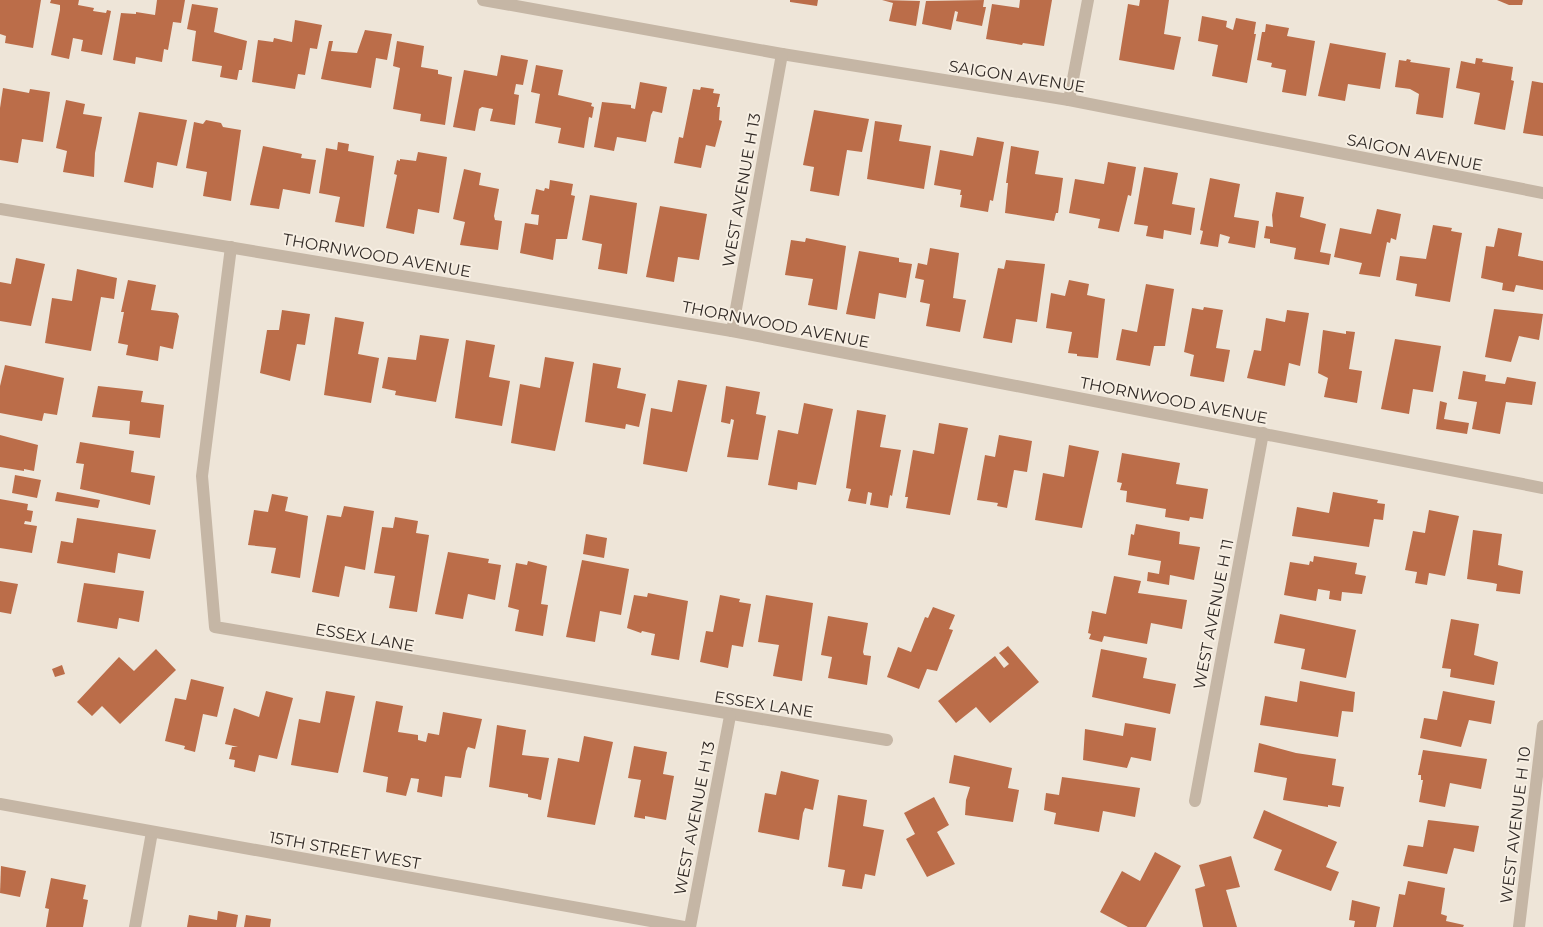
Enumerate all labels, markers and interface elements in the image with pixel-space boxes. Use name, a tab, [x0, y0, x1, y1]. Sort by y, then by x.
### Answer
street label: SAIGON AVENUE	[947, 56, 1087, 97]
street label: WEST AVENUE H 13	[719, 111, 764, 269]
street label: SAIGON AVENUE	[1345, 130, 1484, 175]
street label: THORNWOOD AVENUE	[281, 230, 472, 281]
street label: THORNWOOD AVENUE	[681, 297, 871, 352]
street label: THORNWOOD AVENUE	[1079, 373, 1269, 428]
street label: WEST AVENUE H 11	[1190, 537, 1237, 691]
street label: ESSEX LANE	[314, 619, 416, 656]
street label: ESSEX LANE	[713, 687, 815, 722]
street label: WEST AVENUE H 13	[670, 740, 719, 897]
street label: WEST AVENUE H 10	[1496, 746, 1535, 905]
street label: 15TH STREET WEST	[268, 828, 423, 873]

